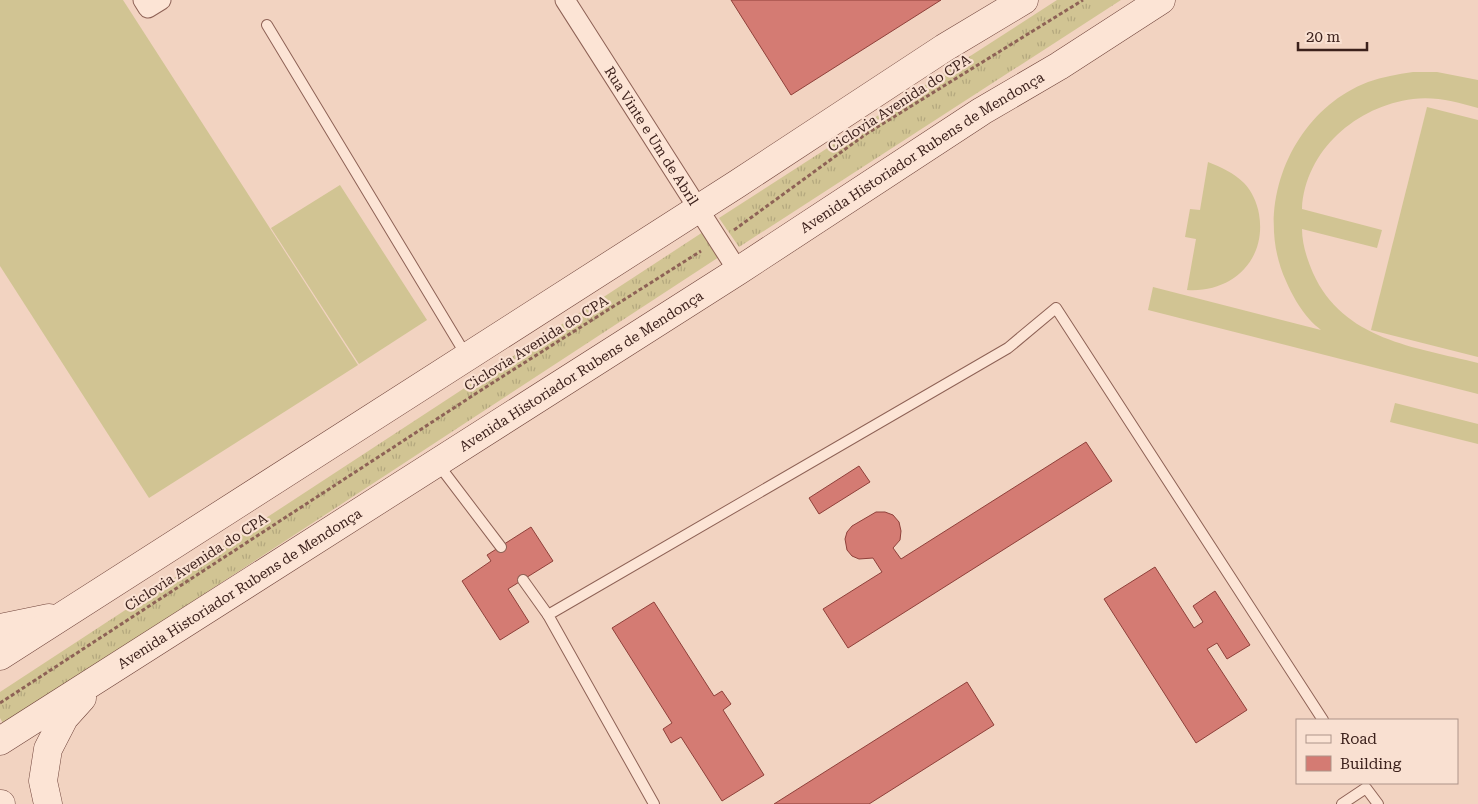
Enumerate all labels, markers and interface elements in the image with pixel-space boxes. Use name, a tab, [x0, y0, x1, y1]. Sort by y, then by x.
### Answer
scale bar	[1298, 20, 1367, 52]
text: 20 m	[1306, 28, 1341, 46]
street label: Ciclovia Avenida do CPA	[825, 51, 973, 155]
street label: Rua Vinte e Um de Abril	[601, 63, 702, 209]
street label: Avenida Historiador Rubens de Mendonça	[797, 68, 1047, 236]
street label: Avenida Historiador Rubens de Mendonça	[456, 287, 706, 454]
street label: Ciclovia Avenida do CPA	[461, 292, 611, 394]
street label: Avenida Historiador Rubens de Mendonça	[115, 505, 365, 672]
street label: Ciclovia Avenida do CPA	[122, 510, 270, 614]
legend	[1296, 719, 1458, 784]
text: Road	[1340, 730, 1377, 748]
text: Building	[1340, 755, 1402, 773]

